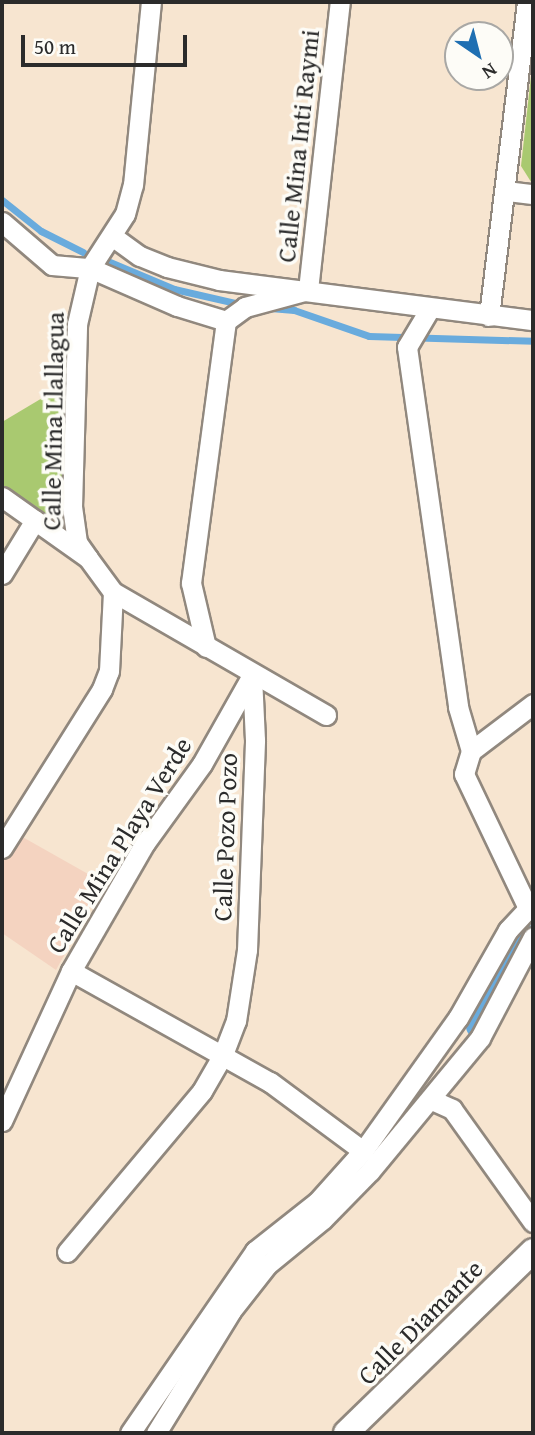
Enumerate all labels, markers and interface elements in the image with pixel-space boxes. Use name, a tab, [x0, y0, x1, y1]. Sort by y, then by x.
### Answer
scale bar	[24, 21, 191, 65]
north arrow	[444, 21, 514, 91]
street label: Calle Mina Inti Raymi	[270, 28, 326, 264]
text: 50 m	[34, 31, 76, 62]
text: N	[477, 56, 503, 87]
street label: Calle Mina Llallagua	[35, 311, 71, 531]
street label: Calle Mina Playa Verde	[40, 731, 198, 959]
street label: Calle Pozo Pozo	[206, 752, 244, 922]
street label: Calle Diamante	[351, 1253, 489, 1391]

